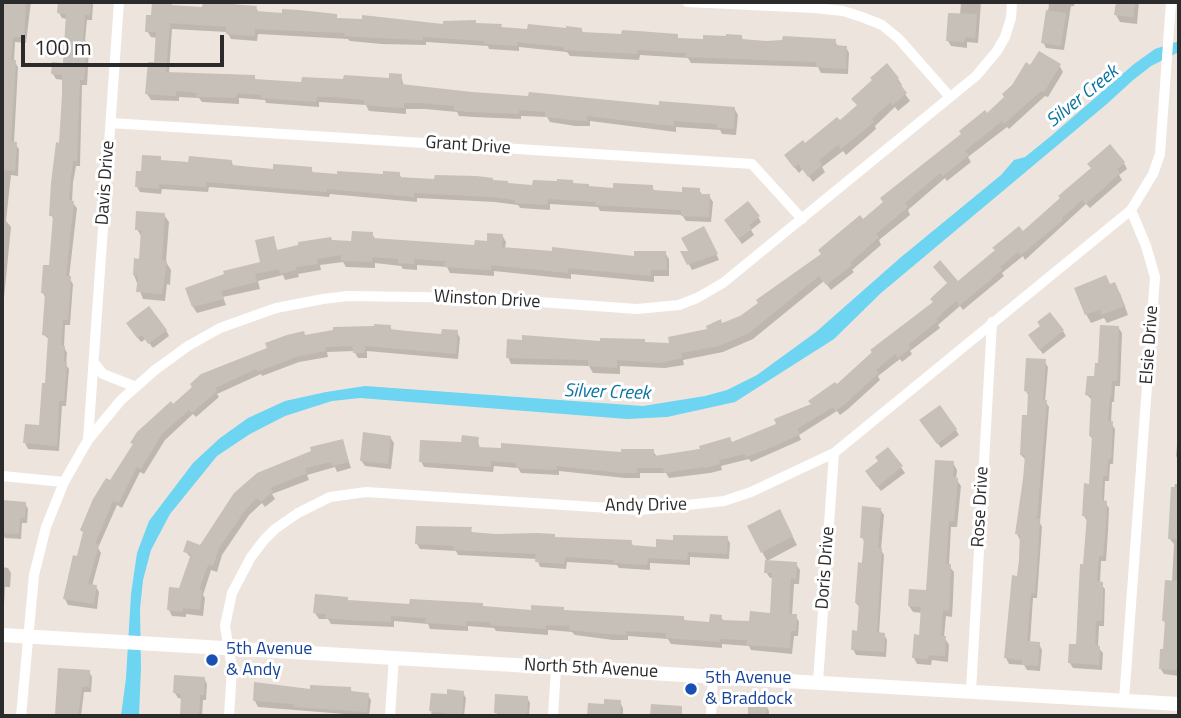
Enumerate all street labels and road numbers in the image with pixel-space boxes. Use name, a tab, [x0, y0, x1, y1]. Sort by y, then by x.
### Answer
street label: Grant Drive	[425, 132, 511, 160]
street label: Davis Drive	[92, 140, 120, 226]
street label: Winston Drive	[433, 286, 541, 314]
street label: Elsie Drive	[1136, 305, 1164, 385]
street label: Rose Drive	[968, 466, 994, 548]
street label: Andy Drive	[605, 494, 687, 518]
street label: Doris Drive	[812, 526, 840, 610]
street label: North 5th Avenue	[523, 655, 659, 683]

